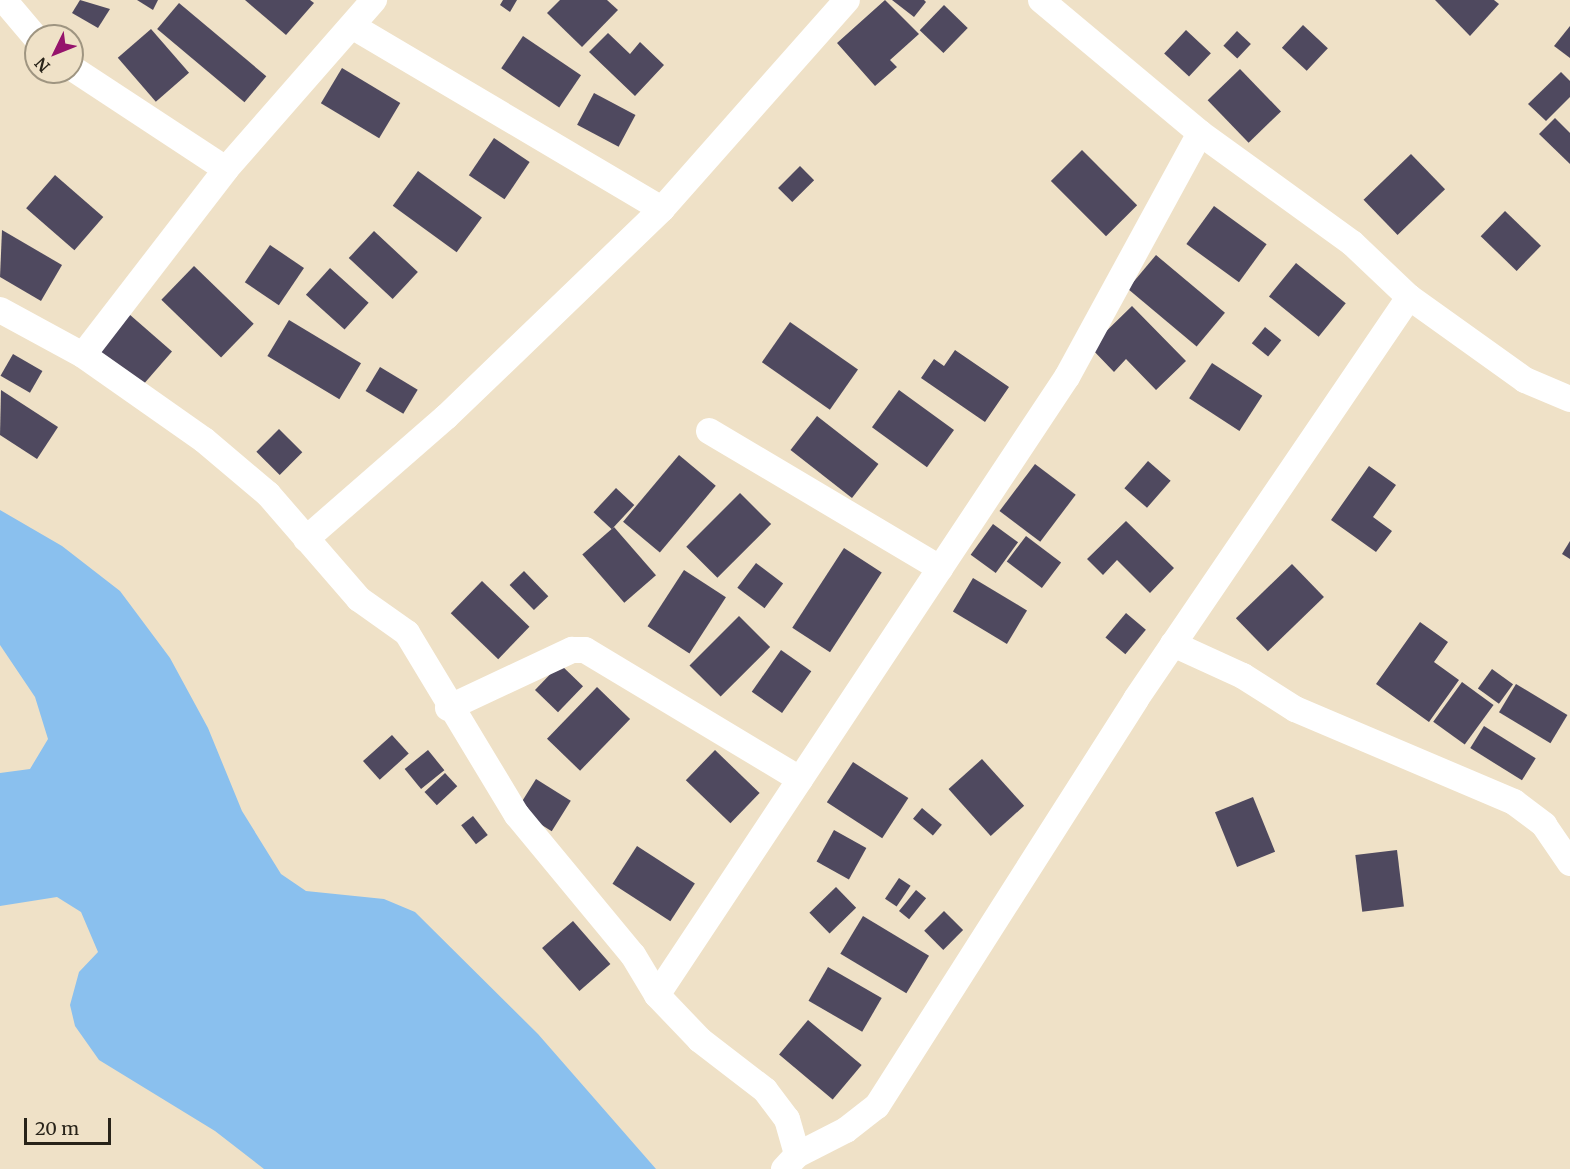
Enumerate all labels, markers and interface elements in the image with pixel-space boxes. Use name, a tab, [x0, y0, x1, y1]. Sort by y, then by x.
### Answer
north arrow	[24, 24, 84, 84]
text: N	[31, 53, 54, 76]
scale bar	[27, 1106, 114, 1144]
text: 20 m	[35, 1117, 79, 1140]

